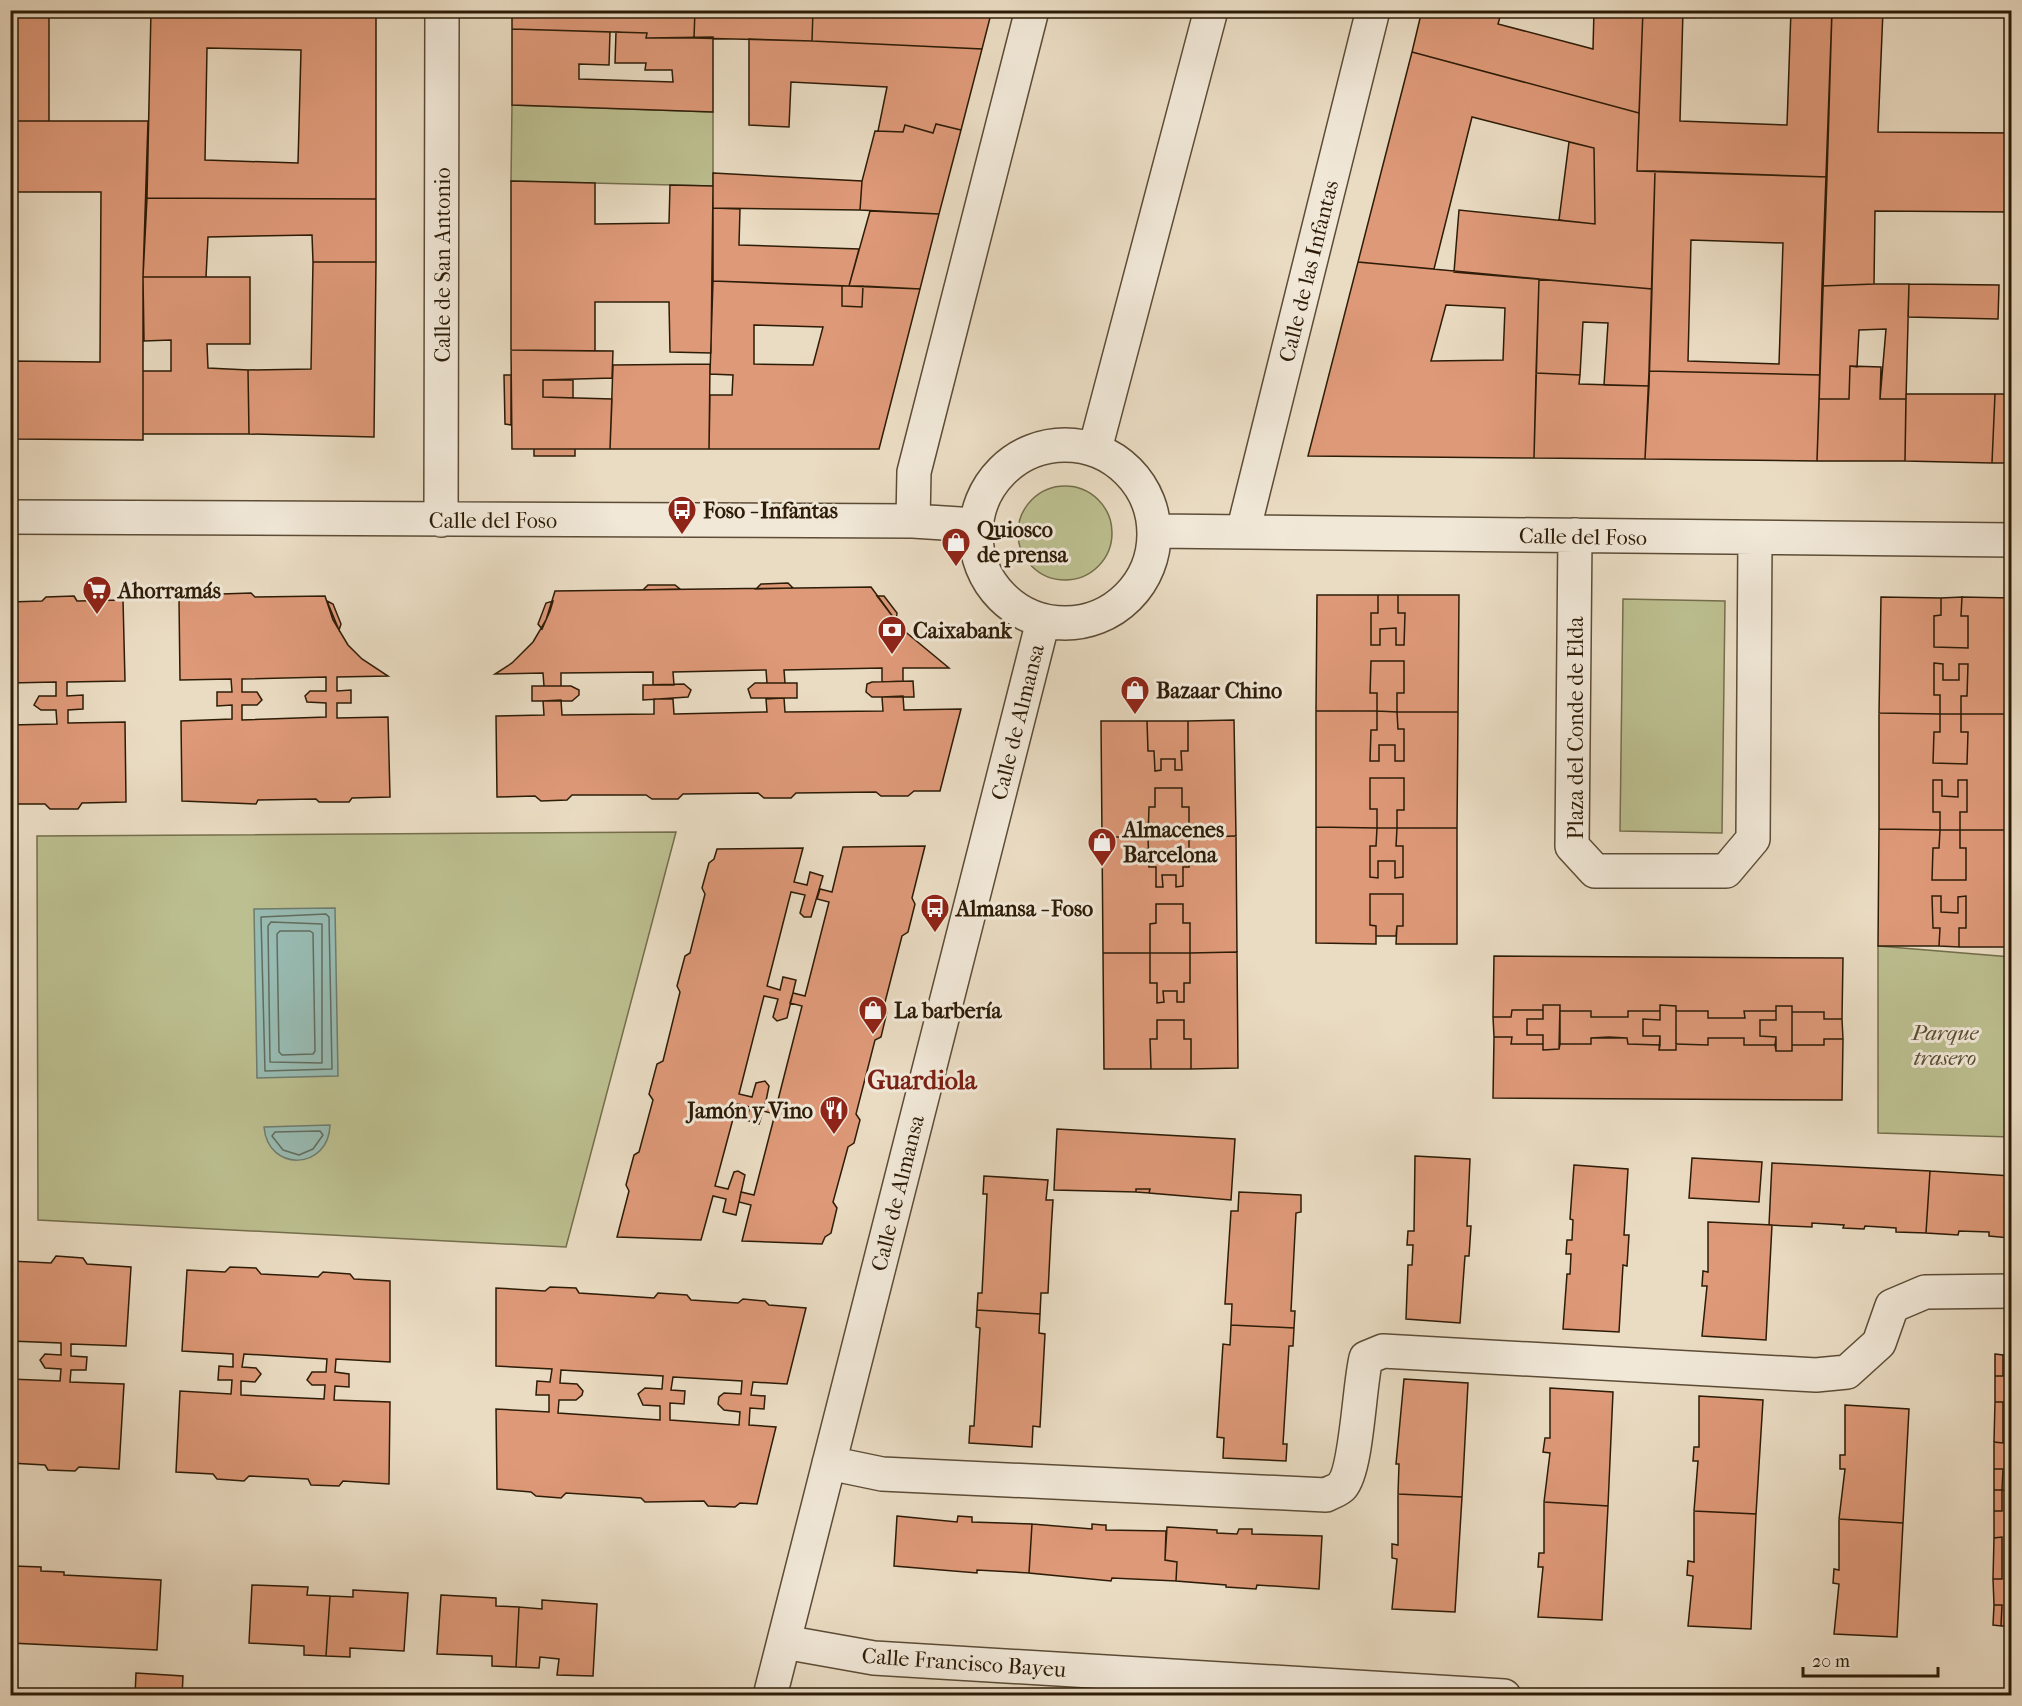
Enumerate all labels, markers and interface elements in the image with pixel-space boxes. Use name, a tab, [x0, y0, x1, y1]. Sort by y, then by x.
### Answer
street label: Calle de San Antonio	[430, 167, 456, 363]
street label: Calle de las Infantas	[1274, 177, 1344, 365]
bus stop icon: Foso - Infantas	[666, 494, 698, 536]
place label: Foso - Infantas	[702, 498, 838, 524]
street label: Calle del Foso	[429, 508, 557, 534]
place label: Quiosco de prensa	[977, 517, 1068, 568]
street label: Calle del Foso	[1519, 523, 1647, 551]
shop icon: Quiosco de prensa	[940, 526, 972, 568]
supermarket icon: Ahorramás	[81, 574, 113, 616]
place label: Ahorramás	[116, 578, 221, 604]
bank icon: Caixabank	[876, 614, 908, 656]
street label: Plaza del Conde de Elda	[1563, 616, 1589, 839]
place label: Caixabank	[913, 618, 1013, 644]
street label: Calle de Almansa	[986, 641, 1050, 803]
shop icon: Bazaar Chino	[1119, 674, 1151, 716]
place label: Bazaar Chino	[1156, 678, 1282, 704]
place label: Almacenes Barcelona	[1121, 817, 1224, 868]
shop icon: Almacenes Barcelona	[1086, 826, 1118, 868]
bus stop icon: Almansa - Foso	[919, 892, 951, 934]
place label: Almansa - Foso	[954, 896, 1093, 922]
shop icon: La barbería	[857, 994, 889, 1036]
place label: La barbería	[894, 998, 1003, 1024]
park label: Parque trasero	[1911, 1020, 1980, 1071]
district label: Guardiola	[867, 1065, 978, 1096]
restaurant icon: Jamón y Vino	[818, 1094, 850, 1136]
place label: Jamón y Vino	[685, 1098, 813, 1124]
street label: Calle de Almansa	[866, 1112, 930, 1274]
scale bar	[1803, 1640, 1938, 1678]
street label: Calle Francisco Bayeu	[861, 1643, 1068, 1683]
text: 20 m	[1812, 1651, 1850, 1672]

